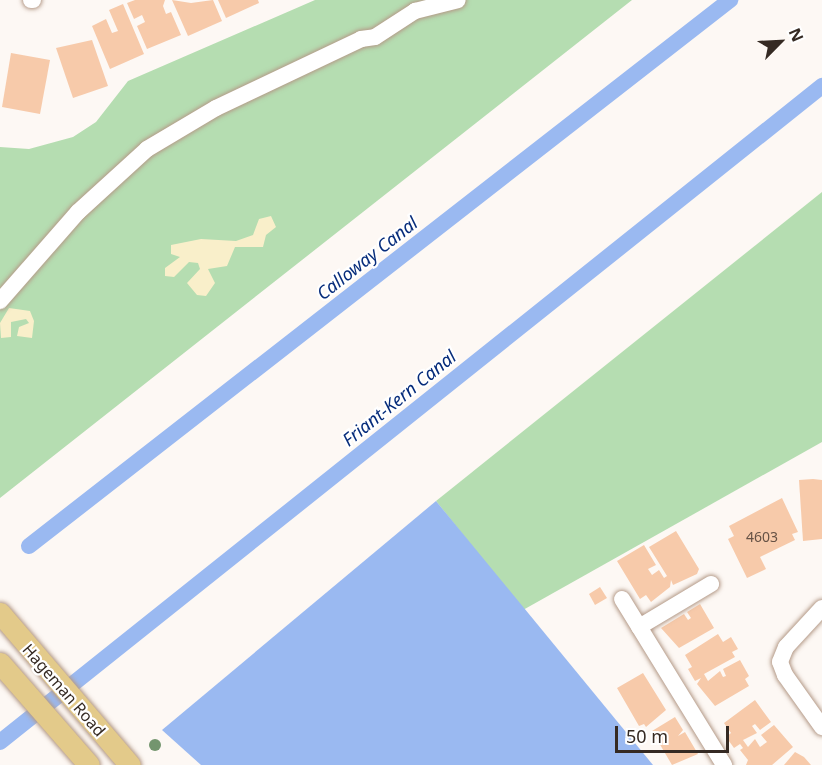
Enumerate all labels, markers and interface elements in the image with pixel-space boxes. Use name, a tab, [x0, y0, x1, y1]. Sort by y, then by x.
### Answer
north arrow	[750, 12, 810, 72]
text: N	[784, 24, 809, 45]
water label: Calloway Canal	[312, 212, 422, 304]
water label: Friant-Kern Canal	[338, 346, 460, 450]
house number: 4603	[746, 529, 778, 545]
street label: Hageman Road	[19, 640, 109, 740]
scale bar	[618, 714, 732, 752]
text: 50 m	[626, 724, 668, 748]

